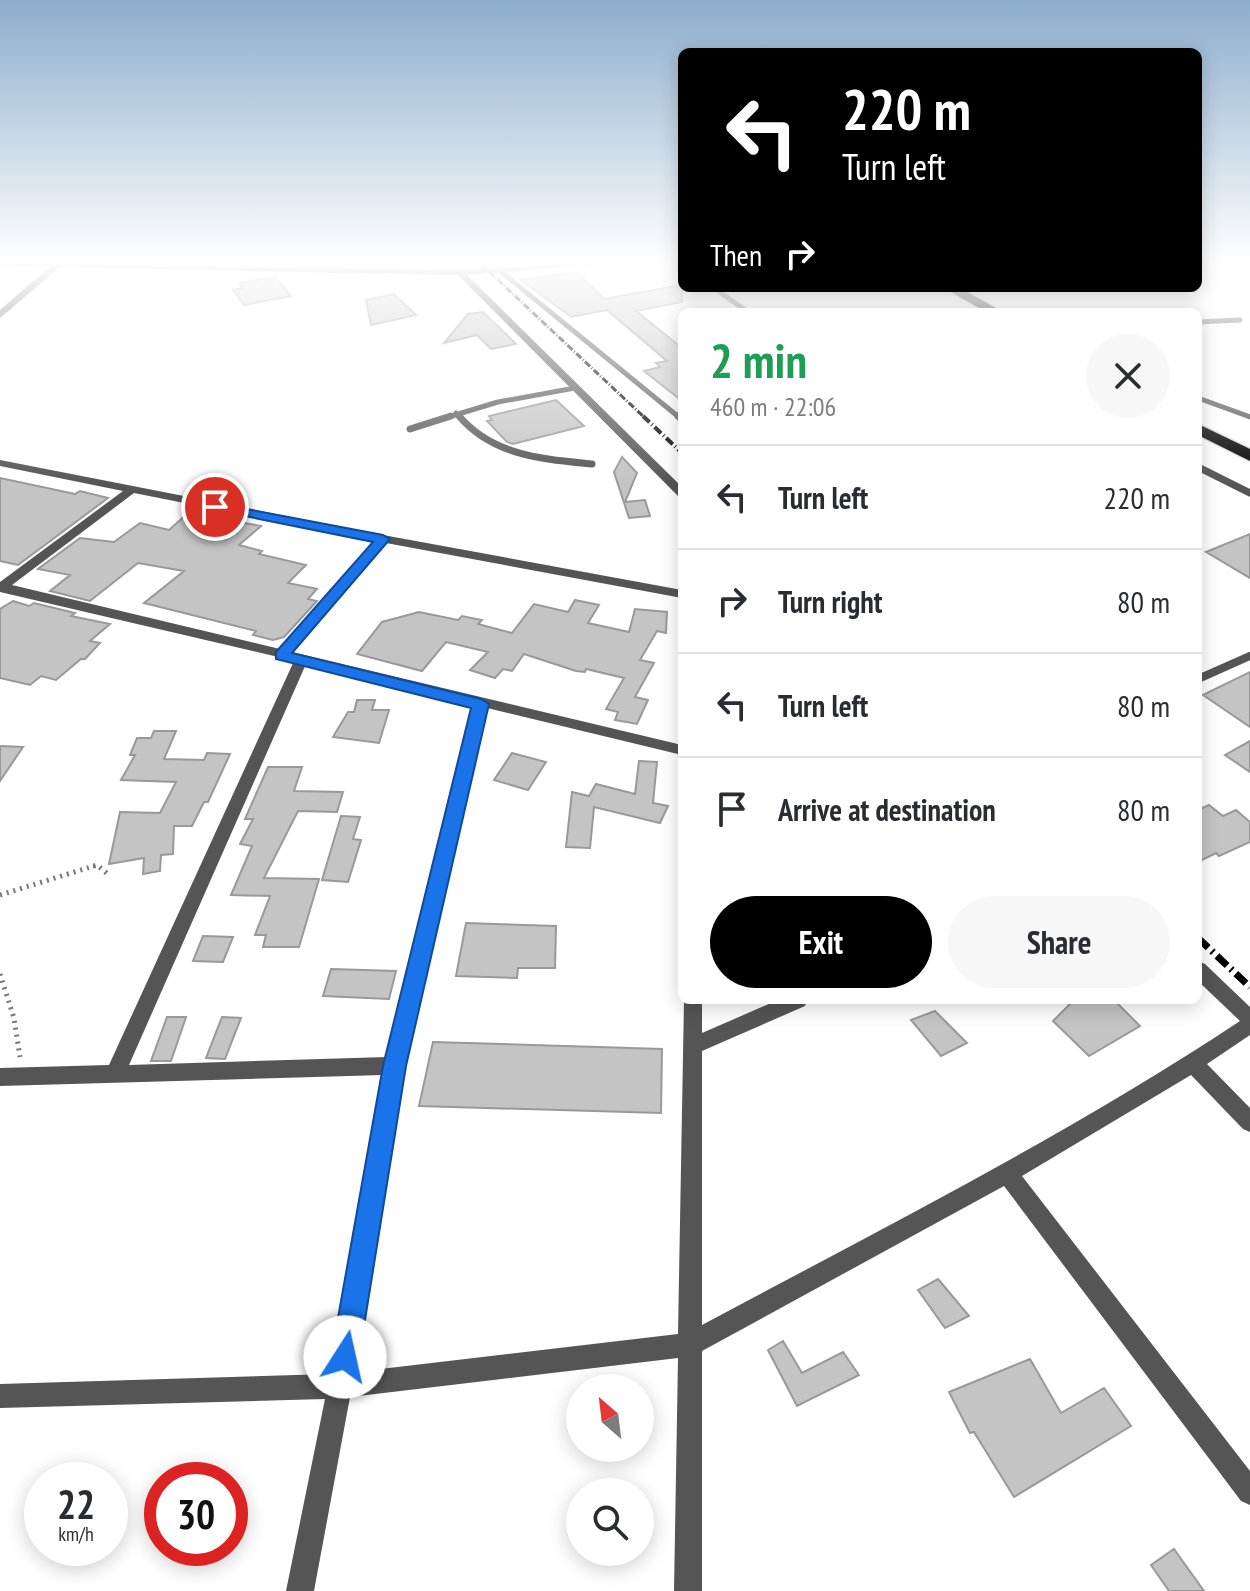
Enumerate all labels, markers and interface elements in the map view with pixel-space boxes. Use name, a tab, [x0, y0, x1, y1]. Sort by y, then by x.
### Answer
text: 220 m	[842, 73, 971, 145]
icon: left	[710, 80, 814, 184]
text: Turn left	[842, 143, 946, 190]
icon: right	[778, 232, 822, 276]
text: Then	[710, 235, 762, 274]
text: 2 min	[710, 329, 807, 391]
button: close	[1086, 334, 1170, 418]
text: 460 m · 22:06	[710, 390, 836, 423]
pin	[181, 473, 249, 541]
icon: left	[710, 475, 754, 519]
text: Turn left	[778, 478, 868, 517]
text: 220 m	[1104, 478, 1170, 517]
icon: arrive	[193, 485, 237, 529]
icon: right	[710, 579, 754, 623]
text: Turn right	[778, 582, 882, 621]
text: 80 m	[1117, 582, 1170, 621]
icon: left	[710, 683, 754, 727]
text: Turn left	[778, 686, 868, 725]
text: 80 m	[1117, 686, 1170, 725]
icon: arrive	[710, 787, 754, 831]
text: Arrive at destination	[778, 790, 996, 829]
text: 80 m	[1117, 790, 1170, 829]
button: Exit	[710, 896, 932, 988]
button: Share	[948, 896, 1170, 988]
position arrow	[303, 1315, 387, 1399]
north arrow	[566, 1374, 654, 1462]
map controls	[566, 1374, 654, 1566]
speed limit sign: 30	[144, 1462, 248, 1566]
text: 22	[57, 1478, 95, 1530]
button: search	[566, 1478, 654, 1566]
text: km/h	[58, 1521, 94, 1547]

